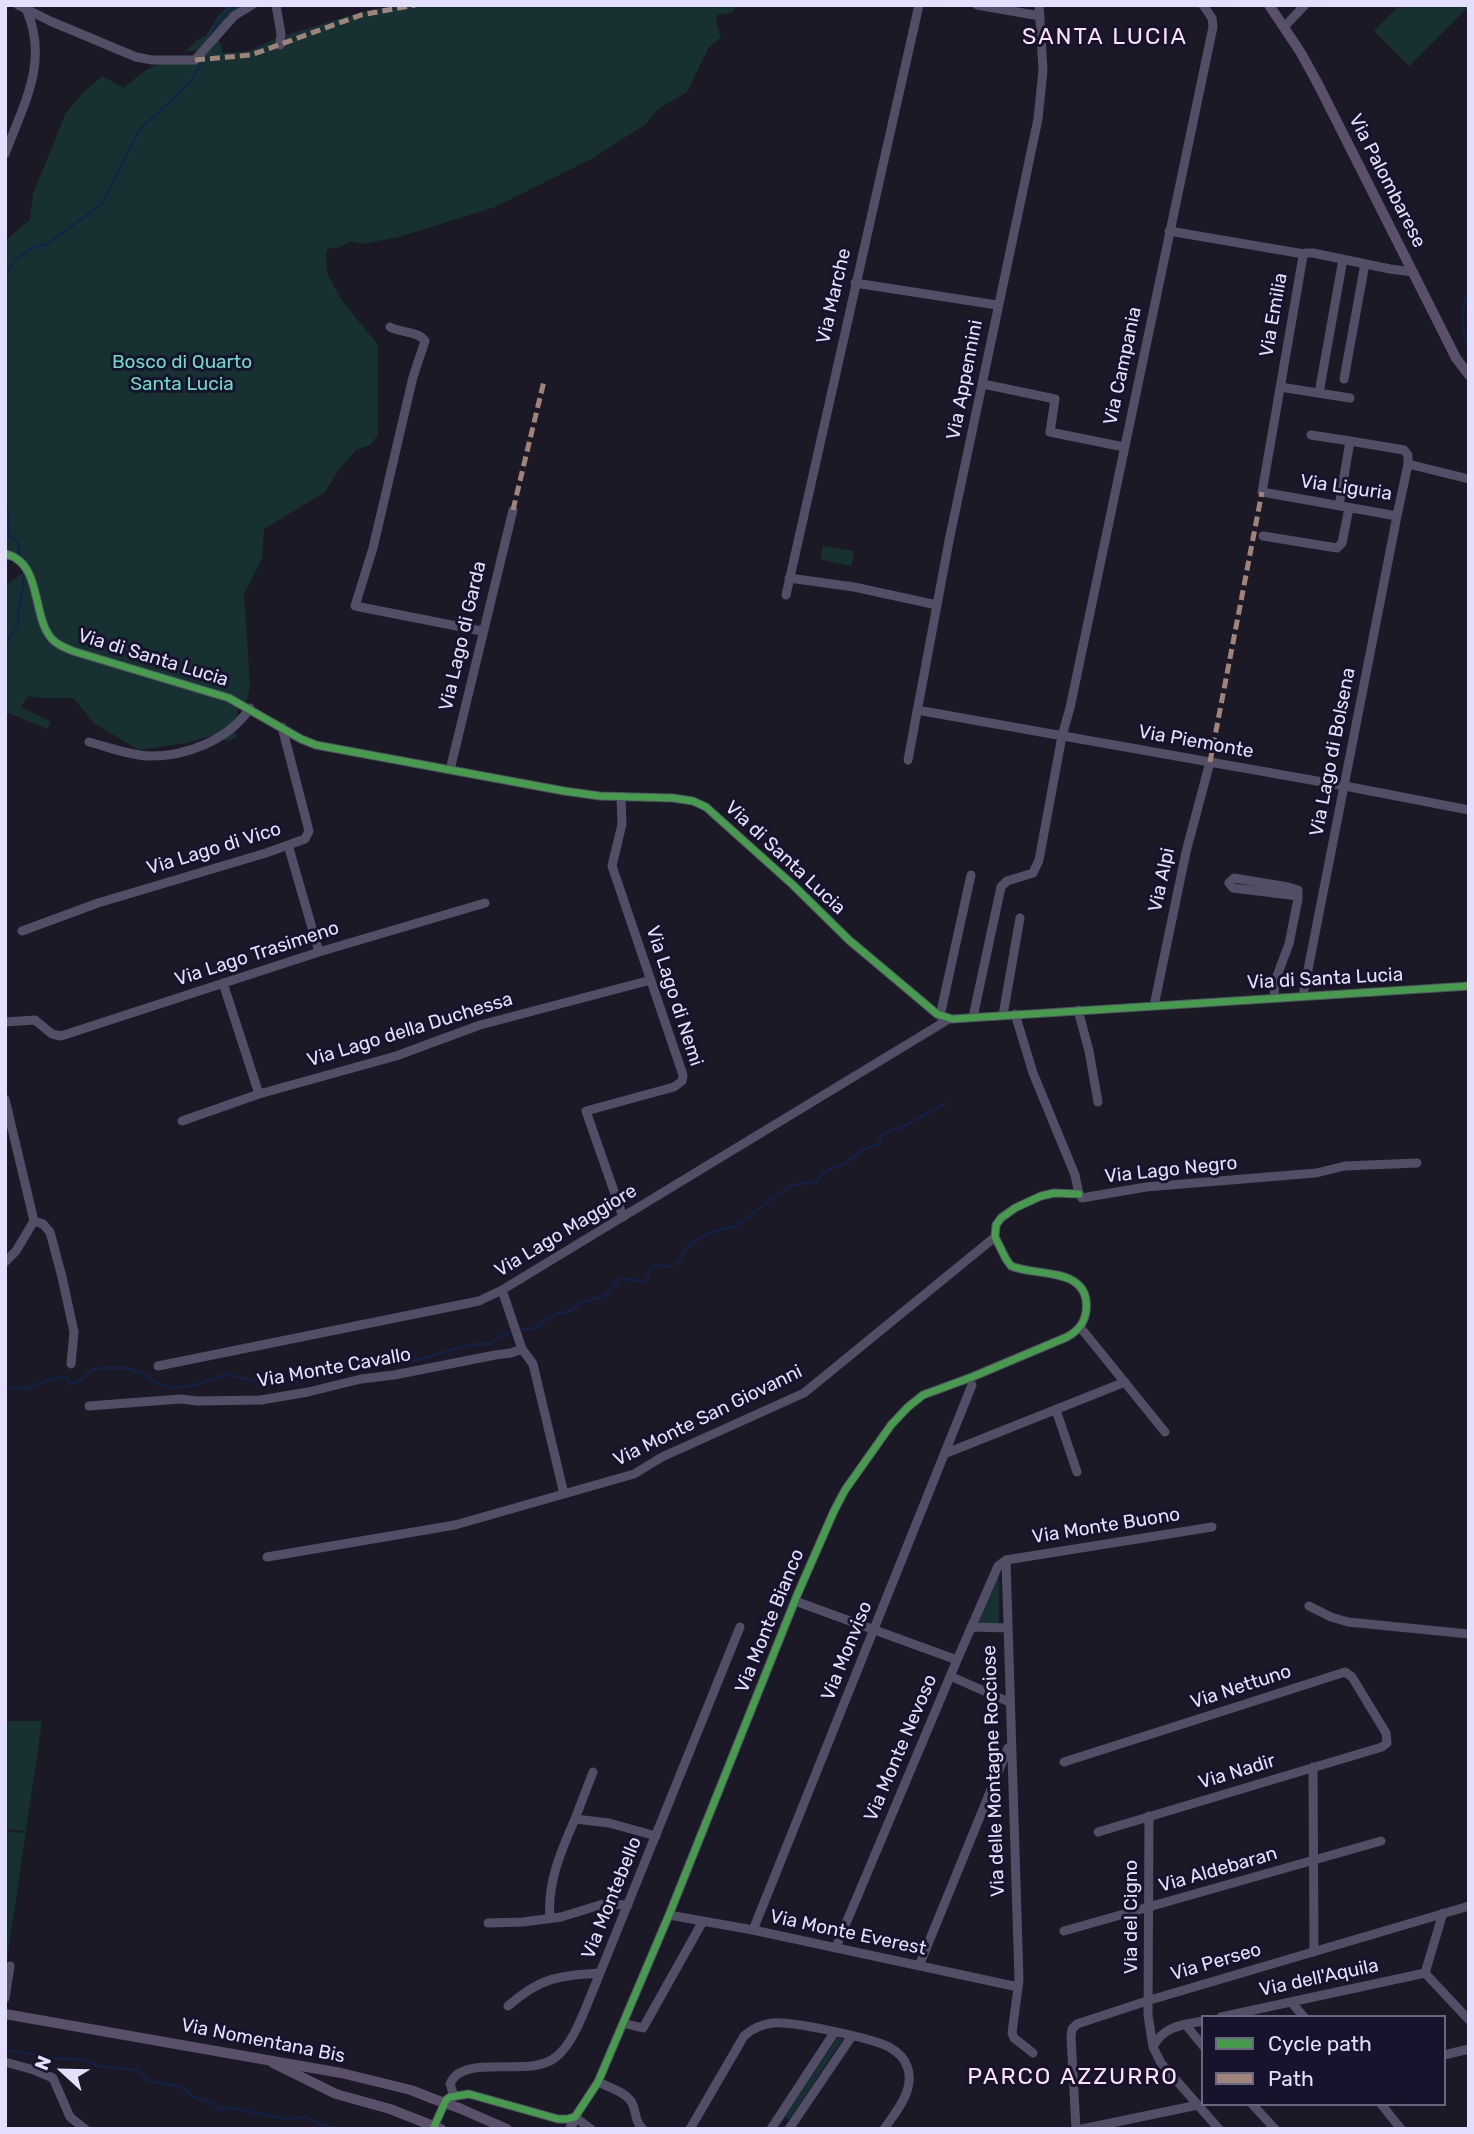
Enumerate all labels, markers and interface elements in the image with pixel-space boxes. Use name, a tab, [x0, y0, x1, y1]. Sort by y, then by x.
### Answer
district label: SANTA LUCIA	[1023, 23, 1187, 51]
street label: Via Palombarese	[1344, 110, 1430, 252]
street label: Via Marche	[812, 246, 856, 346]
street label: Via Emilia	[1255, 271, 1293, 359]
street label: Via Campania	[1099, 305, 1147, 427]
street label: Via Appennini	[942, 318, 988, 442]
park label: Bosco di Quarto Santa Lucia	[112, 352, 252, 396]
street label: Via Liguria	[1299, 470, 1393, 506]
street label: Via Lago di Garda	[435, 559, 491, 713]
street label: Via di Santa Lucia	[75, 624, 231, 692]
street label: Via Lago di Bolsena	[1305, 666, 1361, 838]
street label: Via Piemonte	[1137, 721, 1255, 763]
street label: Via di Santa Lucia	[720, 796, 850, 920]
street label: Via Lago di Vico	[144, 818, 284, 880]
street label: Via Alpi	[1144, 846, 1180, 914]
street label: Via Lago Trasimeno	[172, 917, 342, 991]
street label: Via Lago di Nemi	[641, 923, 707, 1069]
street label: Via di Santa Lucia	[1246, 964, 1404, 994]
street label: Via Lago della Duchessa	[305, 988, 515, 1072]
street label: Via Lago Negro	[1104, 1152, 1238, 1188]
street label: Via Lago Maggiore	[491, 1180, 641, 1282]
street label: Via Monte Cavallo	[255, 1343, 413, 1393]
street label: Via Monte San Giovanni	[610, 1360, 806, 1472]
street label: Via Monte Buono	[1030, 1503, 1182, 1549]
street label: Via Monte Bianco	[731, 1546, 809, 1696]
street label: Via Monviso	[817, 1598, 877, 1704]
street label: Via delle Montagne Rocciose	[978, 1645, 1010, 1897]
street label: Via Nettuno	[1188, 1660, 1294, 1714]
street label: Via Monte Nevoso	[860, 1671, 942, 1825]
street label: Via Nadir	[1196, 1750, 1278, 1794]
street label: Via Montebello	[577, 1834, 647, 1962]
street label: Via Aldebaran	[1156, 1842, 1280, 1898]
street label: Via del Cigno	[1121, 1860, 1143, 1974]
street label: Via Monte Everest	[768, 1905, 928, 1961]
street label: Via Perseo	[1168, 1938, 1264, 1986]
street label: Via dell'Aquila	[1257, 1954, 1381, 2002]
street label: Via Nomentana Bis	[179, 2014, 347, 2068]
legend	[1201, 2015, 1446, 2106]
text: Cycle path	[1268, 2031, 1372, 2056]
north arrow	[28, 2036, 98, 2106]
text: N	[30, 2052, 56, 2074]
district label: PARCO AZZURRO	[969, 2063, 1177, 2091]
text: Path	[1268, 2066, 1314, 2091]

